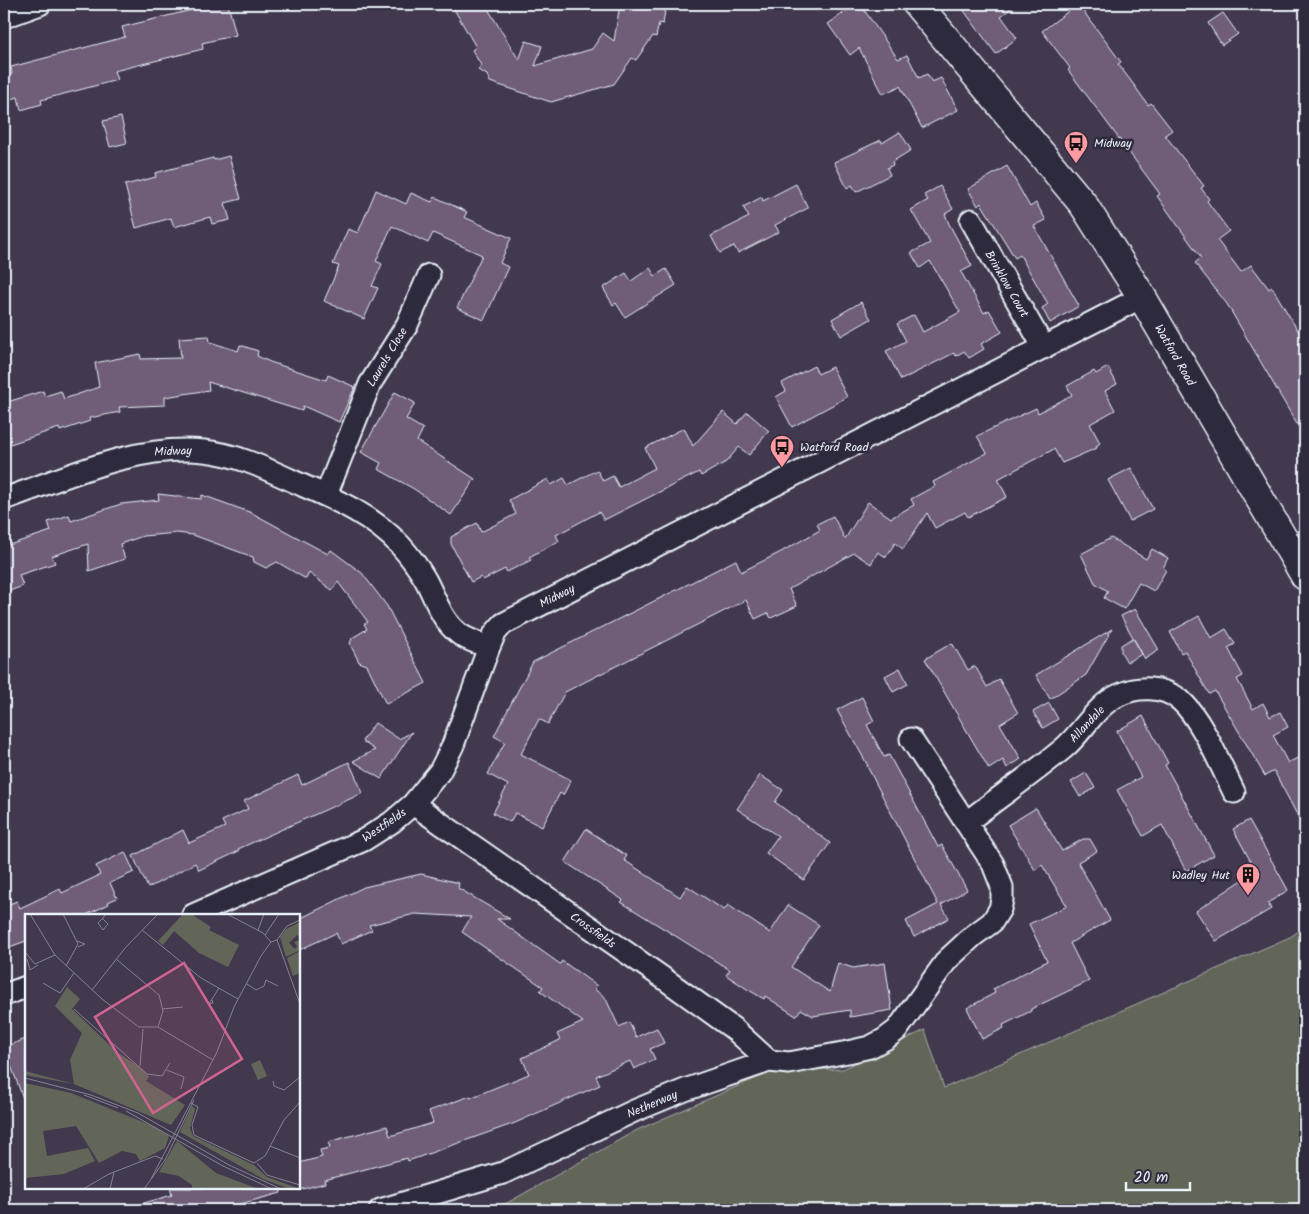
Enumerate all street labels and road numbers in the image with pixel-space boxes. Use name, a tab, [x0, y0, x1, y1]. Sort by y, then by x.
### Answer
street label: Brinklow Court	[980, 247, 1034, 322]
street label: Watford Road	[1149, 321, 1200, 391]
street label: Laurels Close	[362, 323, 413, 391]
street label: Midway	[154, 441, 193, 462]
street label: Midway	[536, 579, 579, 613]
street label: Allandale	[1065, 701, 1110, 747]
street label: Westfields	[358, 803, 410, 847]
street label: Crossfields	[566, 908, 620, 953]
street label: Netherway	[624, 1085, 681, 1124]

